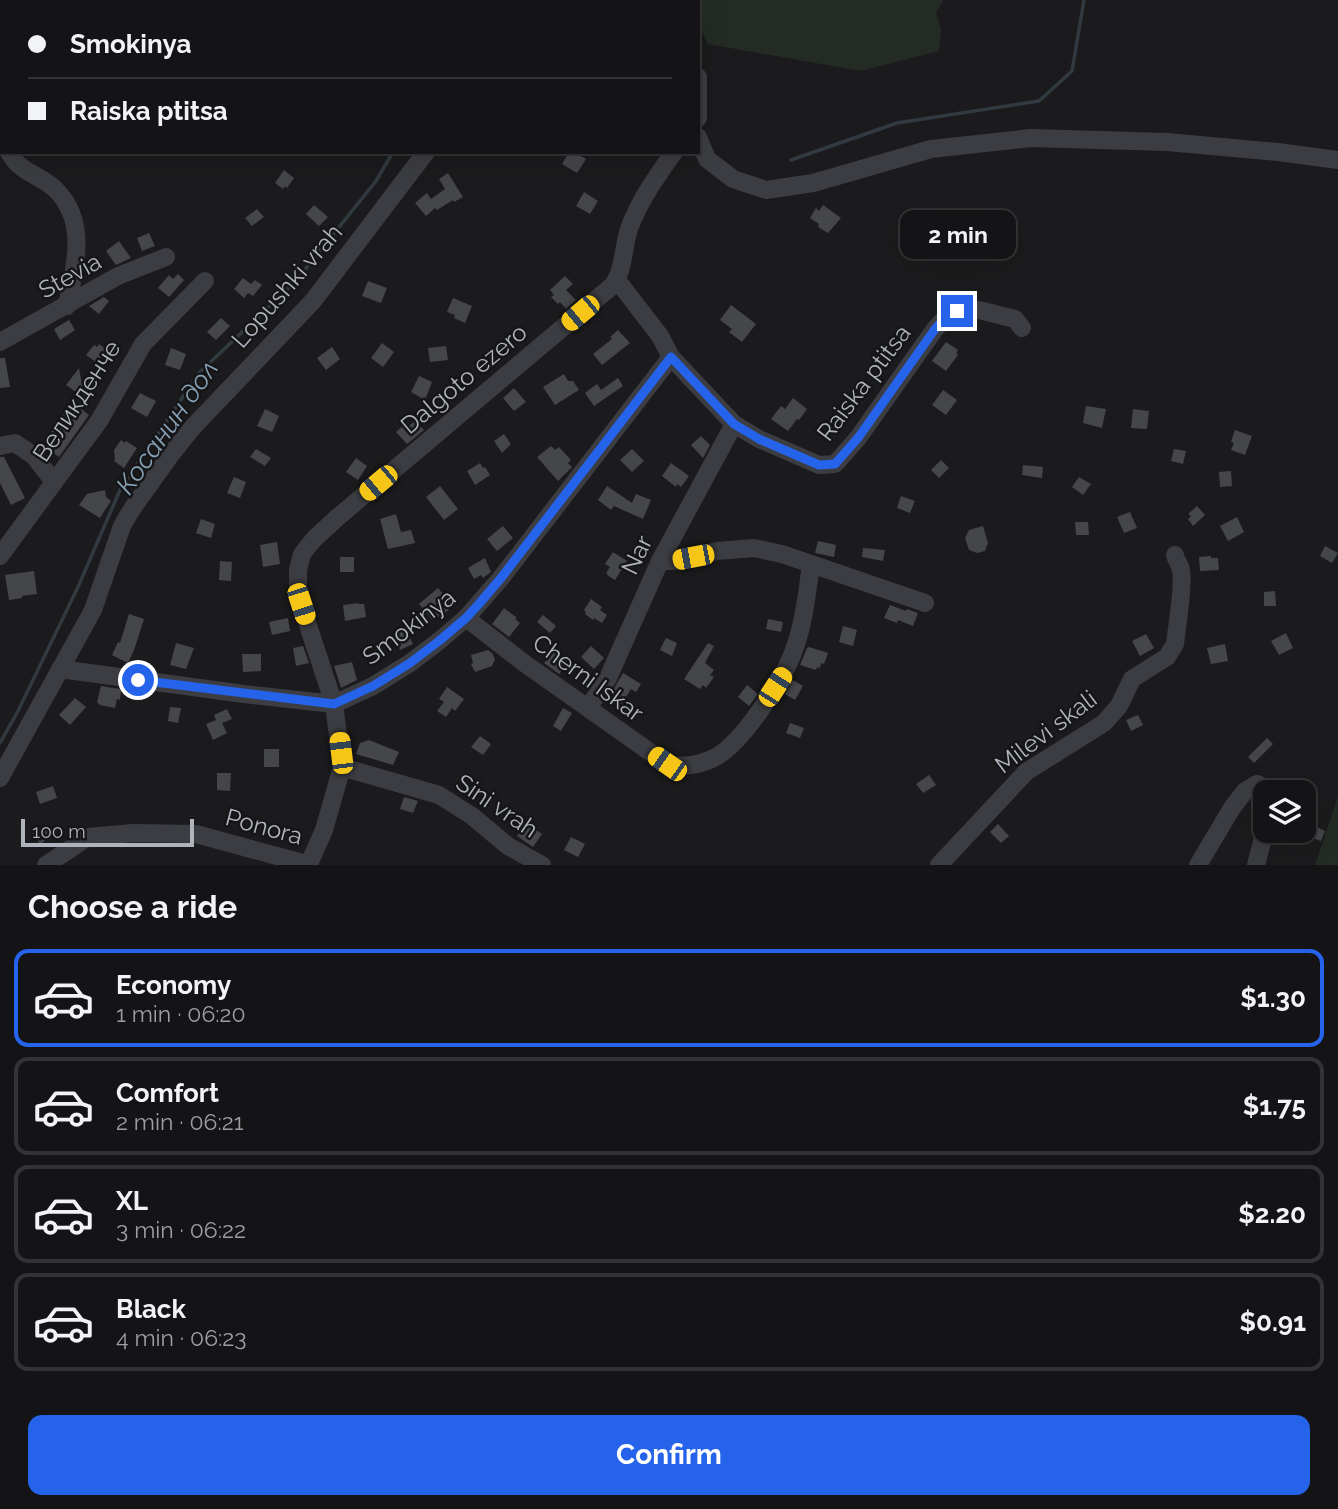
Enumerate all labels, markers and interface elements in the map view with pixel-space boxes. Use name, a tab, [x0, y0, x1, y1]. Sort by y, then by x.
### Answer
text: Smokinya	[70, 29, 191, 59]
text: Raiska ptitsa	[70, 96, 228, 126]
callout: 2 min	[899, 210, 1015, 258]
street label: Lopushki vrah	[225, 218, 348, 353]
text: 2 min	[928, 221, 988, 248]
street label: Stevia	[33, 247, 106, 304]
car	[558, 291, 603, 335]
route end	[941, 295, 973, 327]
street label: Dalgoto ezero	[395, 317, 533, 440]
street label: Raiska ptitsa	[811, 319, 917, 446]
street label: Великденче	[27, 335, 127, 467]
water label: Косанин дол	[110, 354, 224, 500]
car	[356, 461, 401, 505]
street label: Nar	[615, 530, 659, 579]
car	[671, 543, 716, 571]
car	[285, 581, 318, 627]
street label: Smokinya	[357, 582, 461, 671]
street label: Cherni Iskar	[527, 628, 650, 728]
route start	[122, 664, 154, 696]
car	[755, 664, 796, 710]
street label: Milevi skali	[989, 684, 1102, 779]
car	[329, 731, 354, 775]
car	[644, 743, 691, 785]
street label: Sini vrah	[451, 768, 544, 844]
map controls	[1253, 780, 1316, 843]
button: layers	[1253, 780, 1316, 843]
street label: Ponora	[222, 802, 306, 851]
scale bar	[21, 816, 194, 848]
text: 100 m	[32, 820, 86, 842]
text: Choose a ride	[28, 888, 237, 925]
icon: car	[32, 967, 95, 1030]
text: Economy	[116, 970, 231, 1000]
text: $1.30	[1240, 983, 1306, 1013]
text: 1 min · 06:20	[116, 1000, 246, 1027]
icon: car	[32, 1075, 95, 1138]
text: Comfort	[116, 1078, 219, 1108]
text: $1.75	[1243, 1091, 1306, 1121]
text: 2 min · 06:21	[116, 1108, 244, 1135]
icon: car	[32, 1183, 95, 1246]
text: XL	[116, 1186, 148, 1216]
text: $2.20	[1238, 1199, 1306, 1229]
text: 3 min · 06:22	[116, 1216, 246, 1243]
icon: car	[32, 1291, 95, 1354]
text: Black	[116, 1294, 186, 1324]
text: $0.91	[1240, 1307, 1306, 1337]
text: 4 min · 06:23	[116, 1324, 247, 1351]
button: Confirm	[28, 1415, 1310, 1495]

